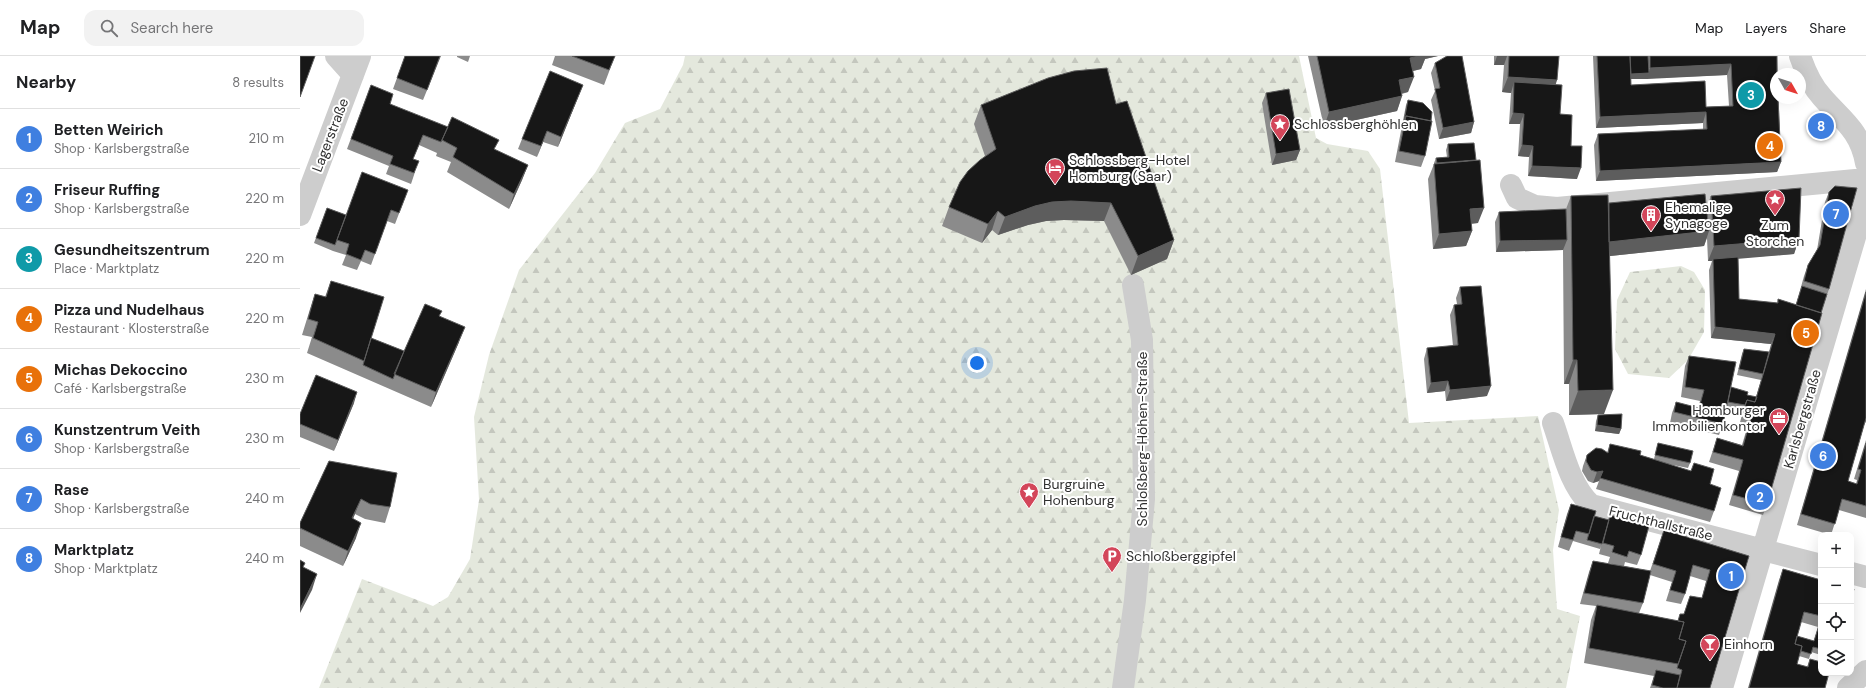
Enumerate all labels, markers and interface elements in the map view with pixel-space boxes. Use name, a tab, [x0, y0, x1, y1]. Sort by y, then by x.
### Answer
search box	[84, 10, 364, 46]
text: Map	[20, 15, 60, 40]
icon: search	[98, 17, 120, 39]
text: Search here	[130, 18, 213, 38]
text: Map	[1695, 19, 1723, 37]
text: Layers	[1745, 19, 1787, 37]
text: Share	[1809, 19, 1846, 37]
north arrow	[1770, 68, 1806, 104]
text: Nearby	[16, 71, 76, 93]
text: 8 results	[232, 74, 284, 91]
pin: 3	[1738, 80, 1764, 110]
street label: Lagerstraße	[308, 95, 352, 174]
pin: 8	[1808, 111, 1834, 141]
place icon: Schlossberghöhlen	[1269, 113, 1291, 141]
place label: Schlossberghöhlen	[1294, 115, 1417, 133]
text: Betten Weirich	[54, 120, 163, 140]
text: 1	[27, 130, 31, 147]
text: 210 m	[249, 130, 284, 147]
pin: 4	[1757, 131, 1783, 161]
text: Shop · Karlsbergstraße	[54, 140, 189, 157]
place label: Schlossberg-Hotel Homburg (Saar)	[1069, 151, 1190, 185]
hotel icon: Schlossberg-Hotel Homburg (Saar)	[1044, 157, 1066, 185]
text: Friseur Ruffing	[54, 180, 160, 200]
place icon: Zum Storchen	[1764, 188, 1786, 216]
text: 2	[25, 190, 33, 207]
text: 220 m	[245, 190, 284, 207]
place label: Ehemalige Synagoge	[1665, 198, 1731, 232]
pin: 7	[1823, 199, 1849, 229]
text: Shop · Karlsbergstraße	[54, 200, 189, 217]
building icon: Ehemalige Synagoge	[1640, 204, 1662, 232]
place label: Zum Storchen	[1746, 216, 1804, 250]
text: Gesundheitszentrum	[54, 240, 210, 260]
text: 3	[25, 250, 33, 267]
text: 220 m	[245, 250, 284, 267]
text: Place · Marktplatz	[54, 260, 159, 277]
text: Pizza und Nudelhaus	[54, 300, 205, 320]
text: 4	[25, 310, 33, 327]
text: 220 m	[245, 310, 284, 327]
pin: 5	[1793, 318, 1819, 348]
text: Restaurant · Klosterstraße	[54, 320, 209, 337]
street label: Schloßberg-Höhen-Straße	[1133, 352, 1151, 526]
your location	[967, 353, 987, 373]
text: Michas Dekoccino	[54, 360, 188, 380]
street label: Karlsbergstraße	[1779, 367, 1825, 471]
text: 5	[25, 370, 33, 387]
text: 230 m	[245, 370, 284, 387]
text: Café · Karlsbergstraße	[54, 380, 186, 397]
place label: Homburger Immobilienkontor	[1652, 401, 1765, 435]
office icon: Homburger Immobilienkontor	[1768, 407, 1790, 435]
text: Kunstzentrum Veith	[54, 420, 200, 440]
text: 6	[25, 430, 33, 447]
text: 230 m	[245, 430, 284, 447]
text: Shop · Karlsbergstraße	[54, 440, 189, 457]
pin: 6	[1810, 441, 1836, 471]
place label: Burgruine Hohenburg	[1043, 475, 1115, 509]
text: Rase	[54, 480, 89, 500]
place icon: Burgruine Hohenburg	[1018, 481, 1040, 509]
pin: 2	[1747, 482, 1773, 512]
text: 7	[26, 490, 32, 507]
text: 240 m	[245, 490, 284, 507]
text: Shop · Karlsbergstraße	[54, 500, 189, 517]
street label: Fruchthallstraße	[1607, 501, 1715, 545]
map controls	[1818, 532, 1854, 676]
button: +	[1818, 532, 1854, 568]
text: Marktplatz	[54, 540, 134, 560]
parking icon: Schloßberggipfel	[1101, 545, 1123, 573]
place label: Schloßberggipfel	[1126, 547, 1236, 565]
text: 8	[25, 550, 33, 567]
text: 240 m	[245, 550, 284, 567]
text: Shop · Marktplatz	[54, 560, 158, 577]
pin: 1	[1718, 561, 1744, 591]
button: −	[1818, 568, 1854, 604]
button: locate	[1818, 604, 1854, 640]
bar icon: Einhorn	[1699, 633, 1721, 661]
place label: Einhorn	[1724, 635, 1773, 653]
button: layers	[1818, 640, 1854, 676]

